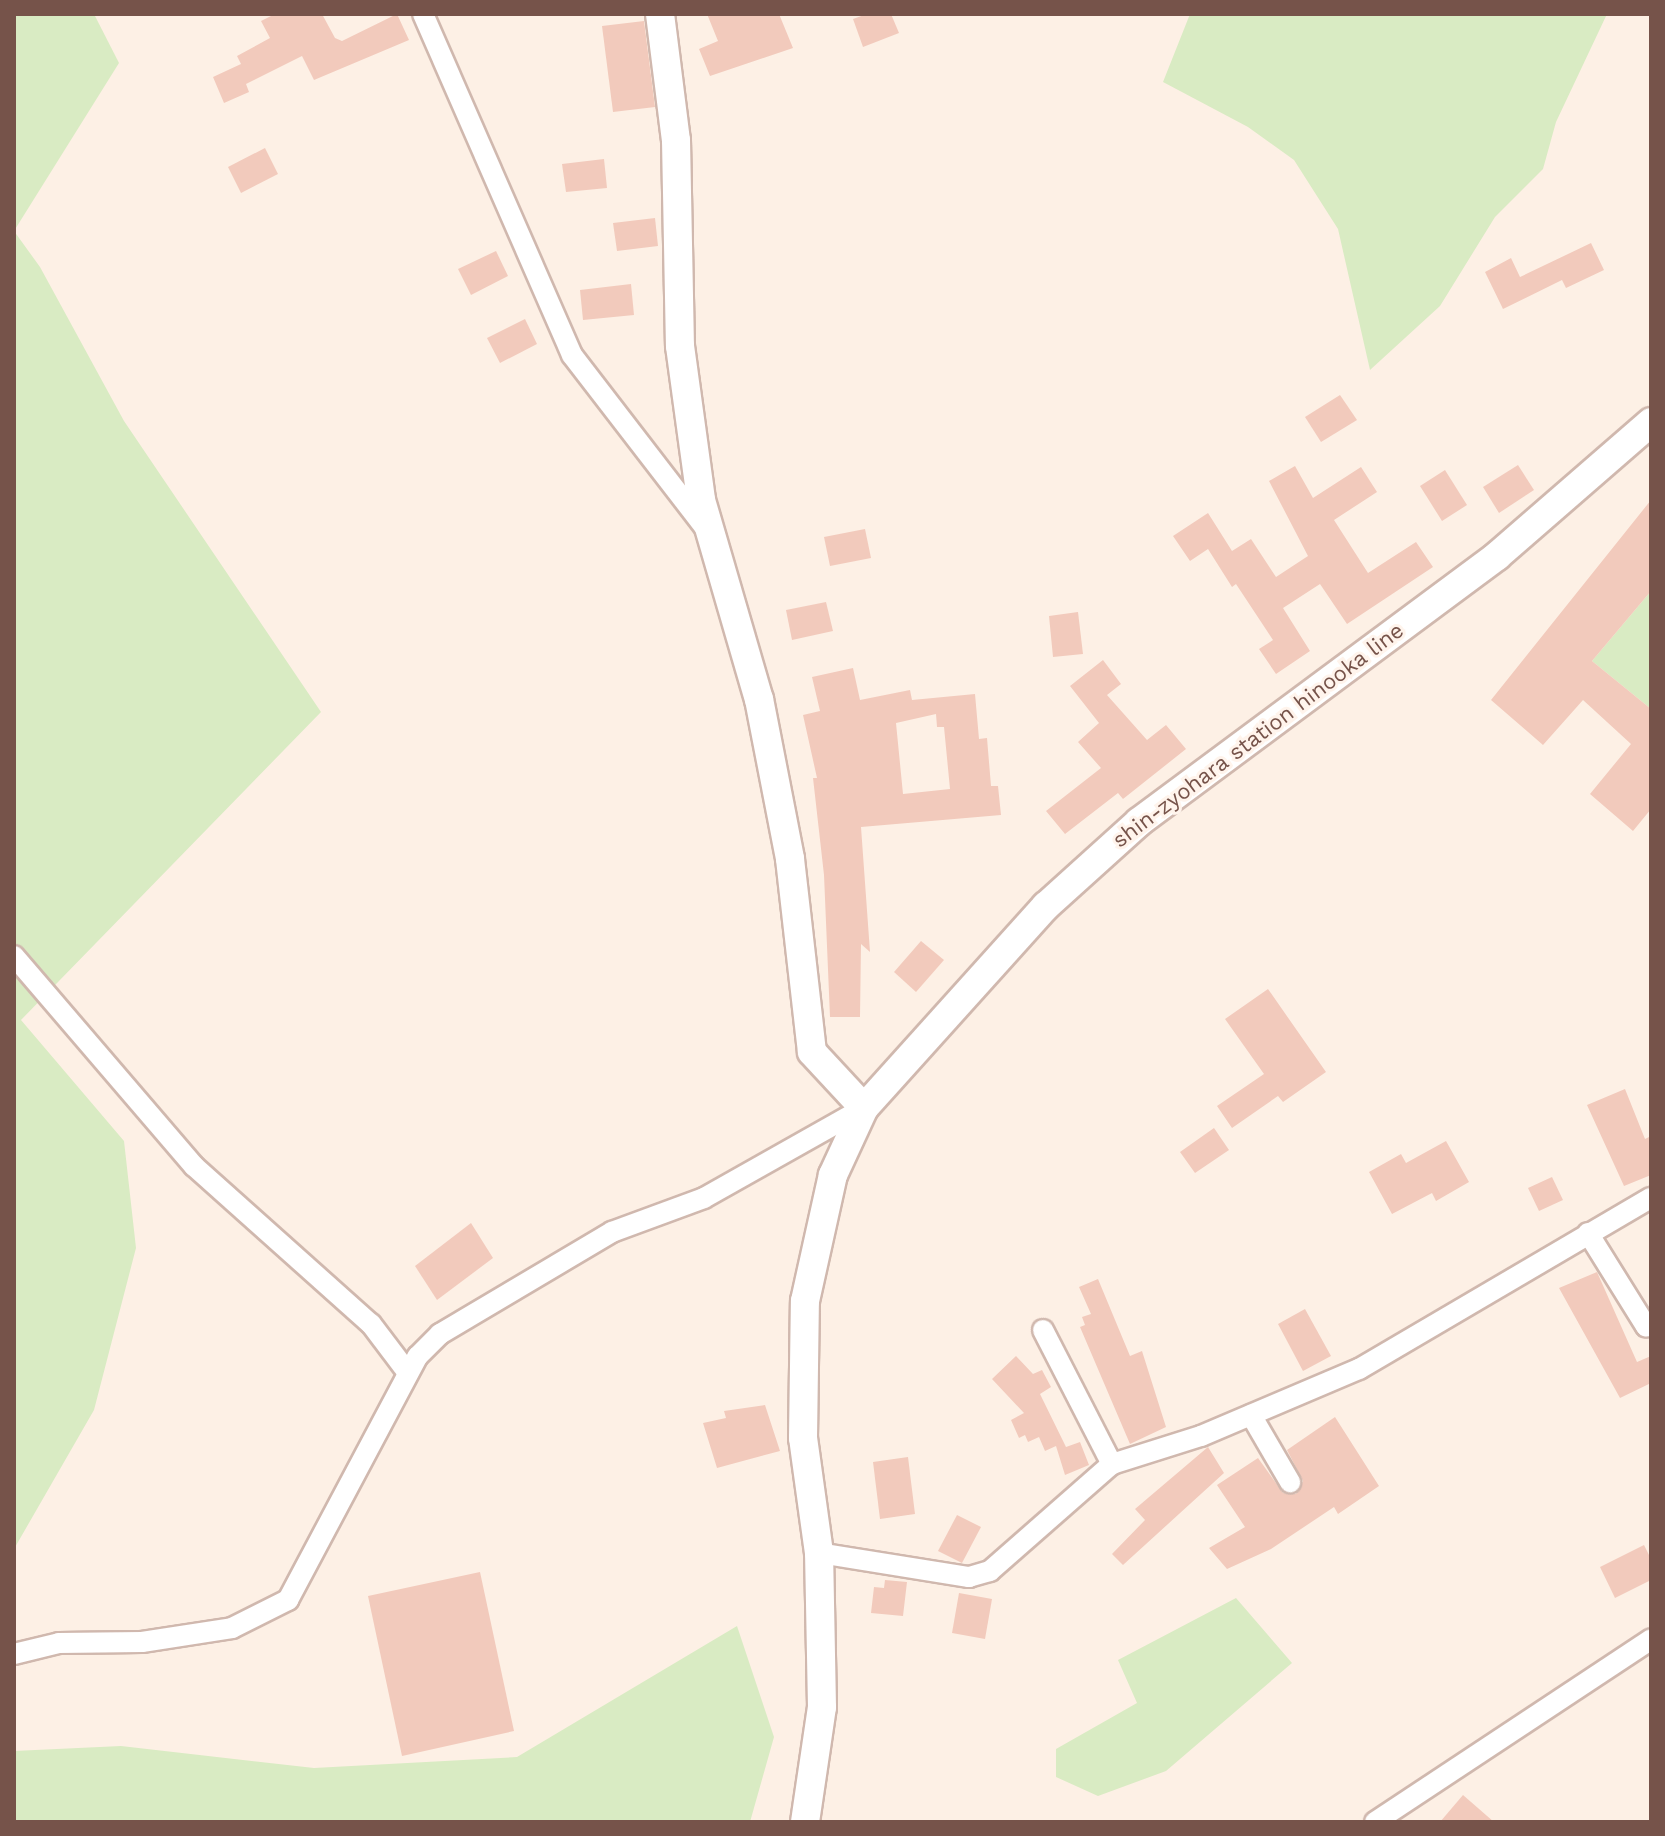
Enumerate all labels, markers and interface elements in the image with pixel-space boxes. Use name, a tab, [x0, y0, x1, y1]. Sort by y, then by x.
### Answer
street label: shin-zyohara station hinooka line	[1107, 617, 1409, 853]

